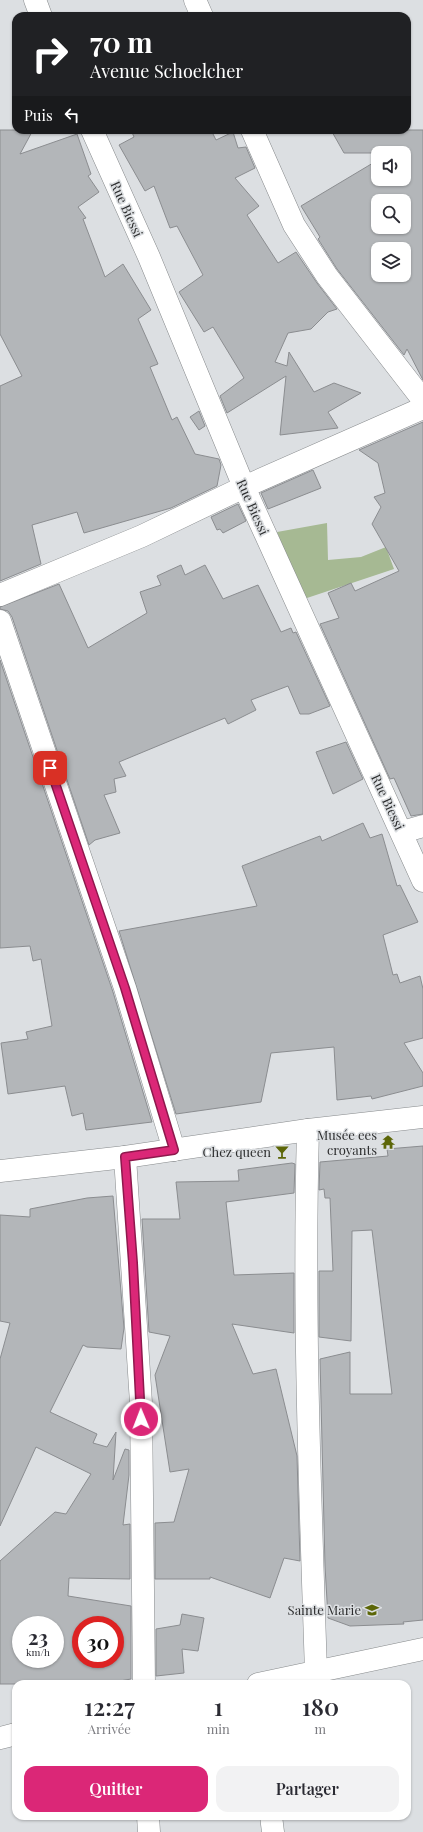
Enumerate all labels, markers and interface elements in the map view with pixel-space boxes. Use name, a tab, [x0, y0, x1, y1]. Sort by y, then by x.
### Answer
text: 70 m	[90, 23, 153, 60]
icon: right	[24, 28, 76, 80]
text: Avenue Schoelcher	[90, 59, 243, 83]
icon: left	[61, 104, 83, 126]
text: Puis	[24, 105, 53, 125]
map controls	[371, 146, 411, 282]
button: sound	[371, 146, 411, 186]
street label: Rue Biessi	[108, 178, 147, 240]
button: search	[371, 194, 411, 234]
button: layers	[371, 242, 411, 282]
street label: Rue Biessi	[234, 476, 273, 538]
pin	[33, 751, 67, 785]
icon: arrive	[39, 757, 61, 779]
street label: Rue Biessi	[368, 771, 409, 833]
place label: Musée ees croyants	[317, 1126, 377, 1158]
temple icon: Musée ees croyants	[380, 1134, 396, 1150]
place label: Chez queen	[203, 1143, 271, 1160]
bar icon: Chez queen	[274, 1144, 290, 1160]
position arrow	[120, 1398, 162, 1440]
place label: Sainte Marie	[288, 1601, 361, 1618]
school or university icon: Sainte Marie	[364, 1602, 380, 1618]
speed limit sign: 30	[72, 1616, 124, 1668]
text: 23	[28, 1623, 48, 1650]
text: km/h	[26, 1645, 50, 1659]
text: 12:27	[84, 1690, 135, 1722]
text: 1	[214, 1690, 223, 1722]
text: 180	[302, 1690, 339, 1722]
text: Arrivée	[88, 1720, 131, 1737]
text: min	[207, 1720, 230, 1737]
text: m	[315, 1720, 326, 1737]
button: Quitter	[24, 1766, 208, 1812]
button: Partager	[216, 1766, 399, 1812]

